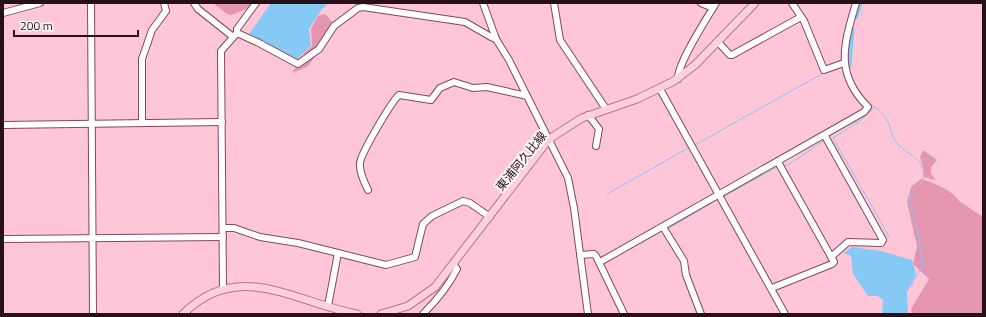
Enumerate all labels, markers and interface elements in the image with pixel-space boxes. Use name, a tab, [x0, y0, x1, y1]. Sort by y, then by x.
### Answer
scale bar	[14, 12, 138, 38]
text: 200 m	[20, 16, 53, 35]
street label: 東浦阿久比線	[491, 127, 551, 195]

